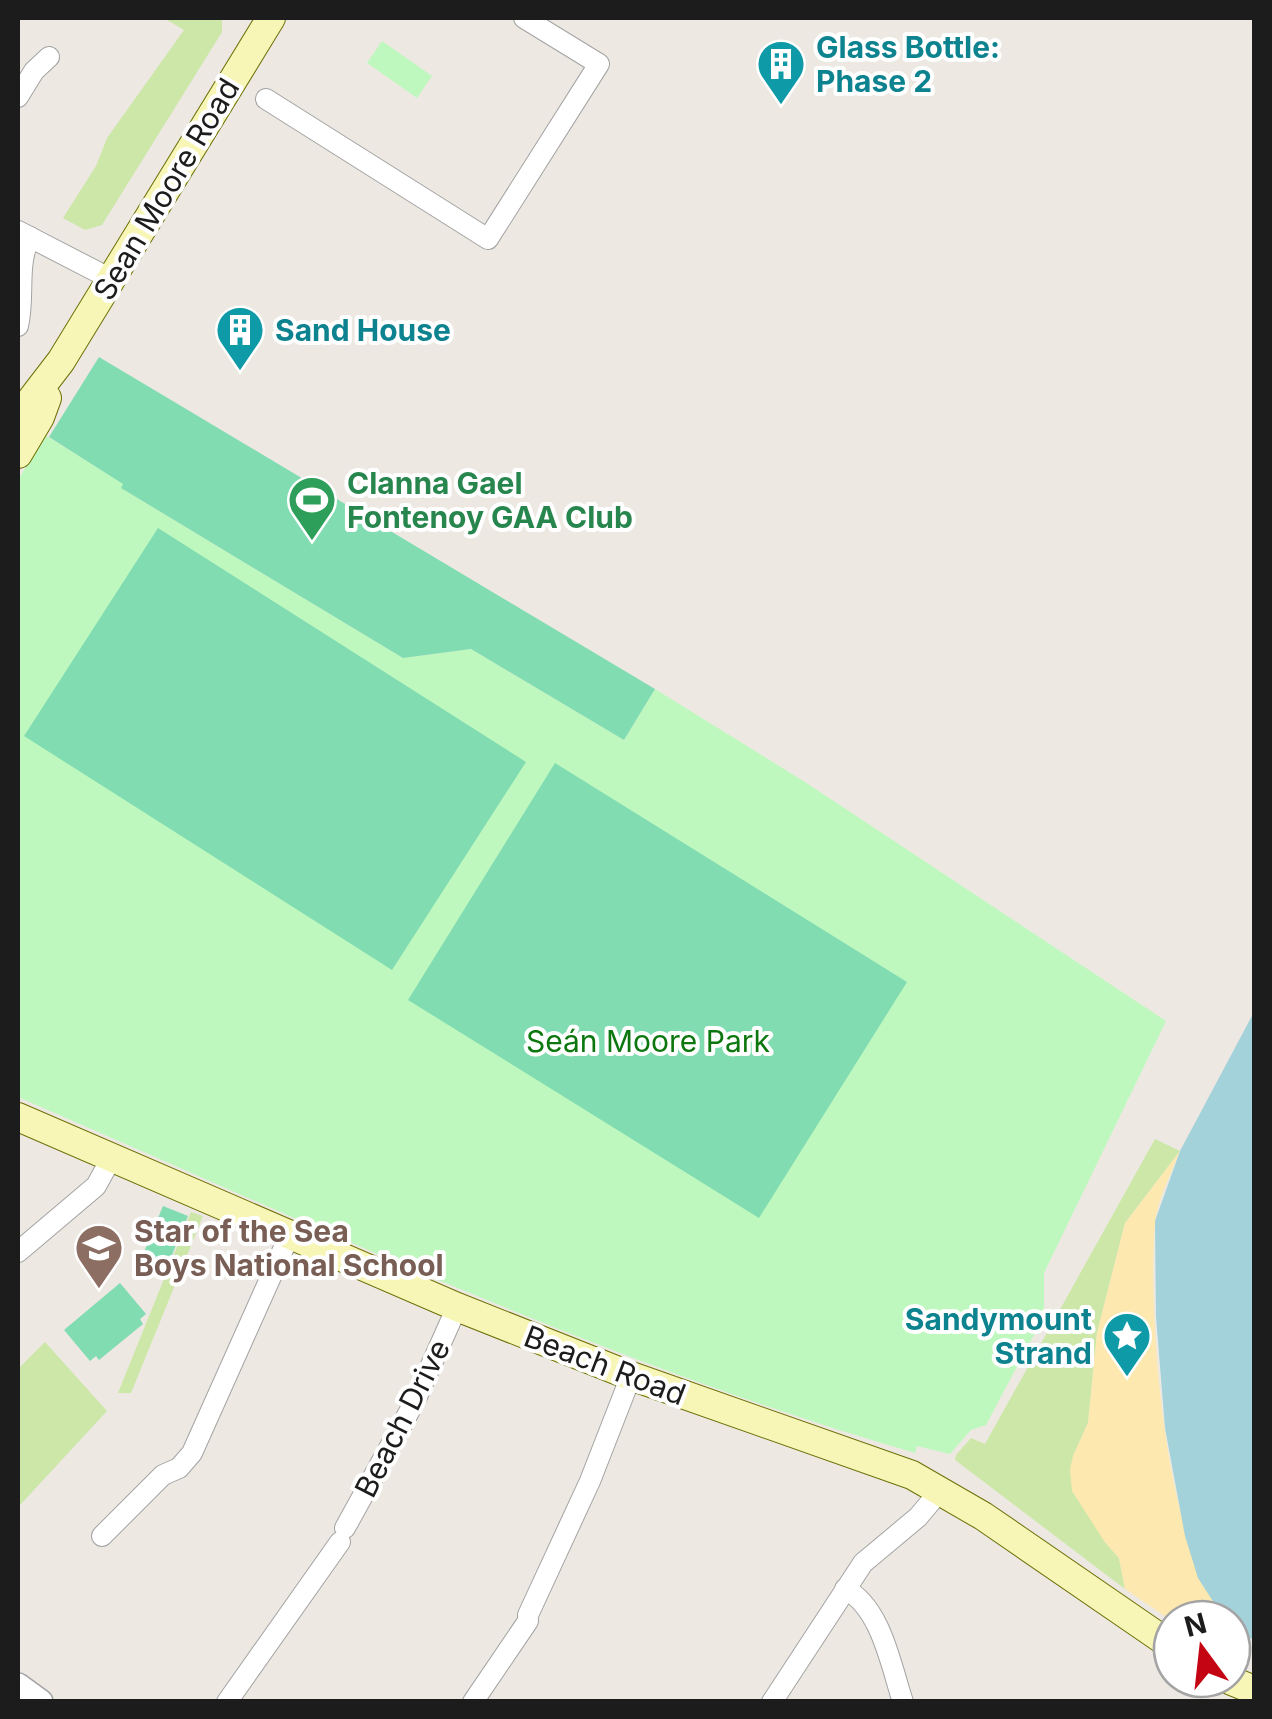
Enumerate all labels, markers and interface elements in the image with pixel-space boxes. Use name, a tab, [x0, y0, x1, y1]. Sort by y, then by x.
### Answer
place label: Glass Bottle: Phase 2	[816, 29, 1000, 99]
building icon: Glass Bottle: Phase 2	[755, 38, 807, 106]
street label: Sean Moore Road	[86, 72, 246, 306]
building icon: Sand House	[214, 304, 266, 372]
place label: Sand House	[275, 312, 451, 348]
place label: Clanna Gael Fontenoy GAA Club	[347, 465, 633, 535]
sports icon: Clanna Gael Fontenoy GAA Club	[286, 474, 338, 542]
park label: Seán Moore Park	[526, 1023, 771, 1059]
place label: Star of the Sea Boys National School	[134, 1213, 444, 1283]
school or university icon: Star of the Sea Boys National School	[73, 1222, 125, 1290]
place label: Sandymount Strand	[905, 1301, 1092, 1371]
place icon: Sandymount Strand	[1101, 1310, 1153, 1378]
street label: Beach Road	[519, 1318, 691, 1412]
street label: Beach Drive	[347, 1333, 457, 1503]
north arrow	[1152, 1599, 1252, 1699]
text: N	[1181, 1606, 1210, 1644]

